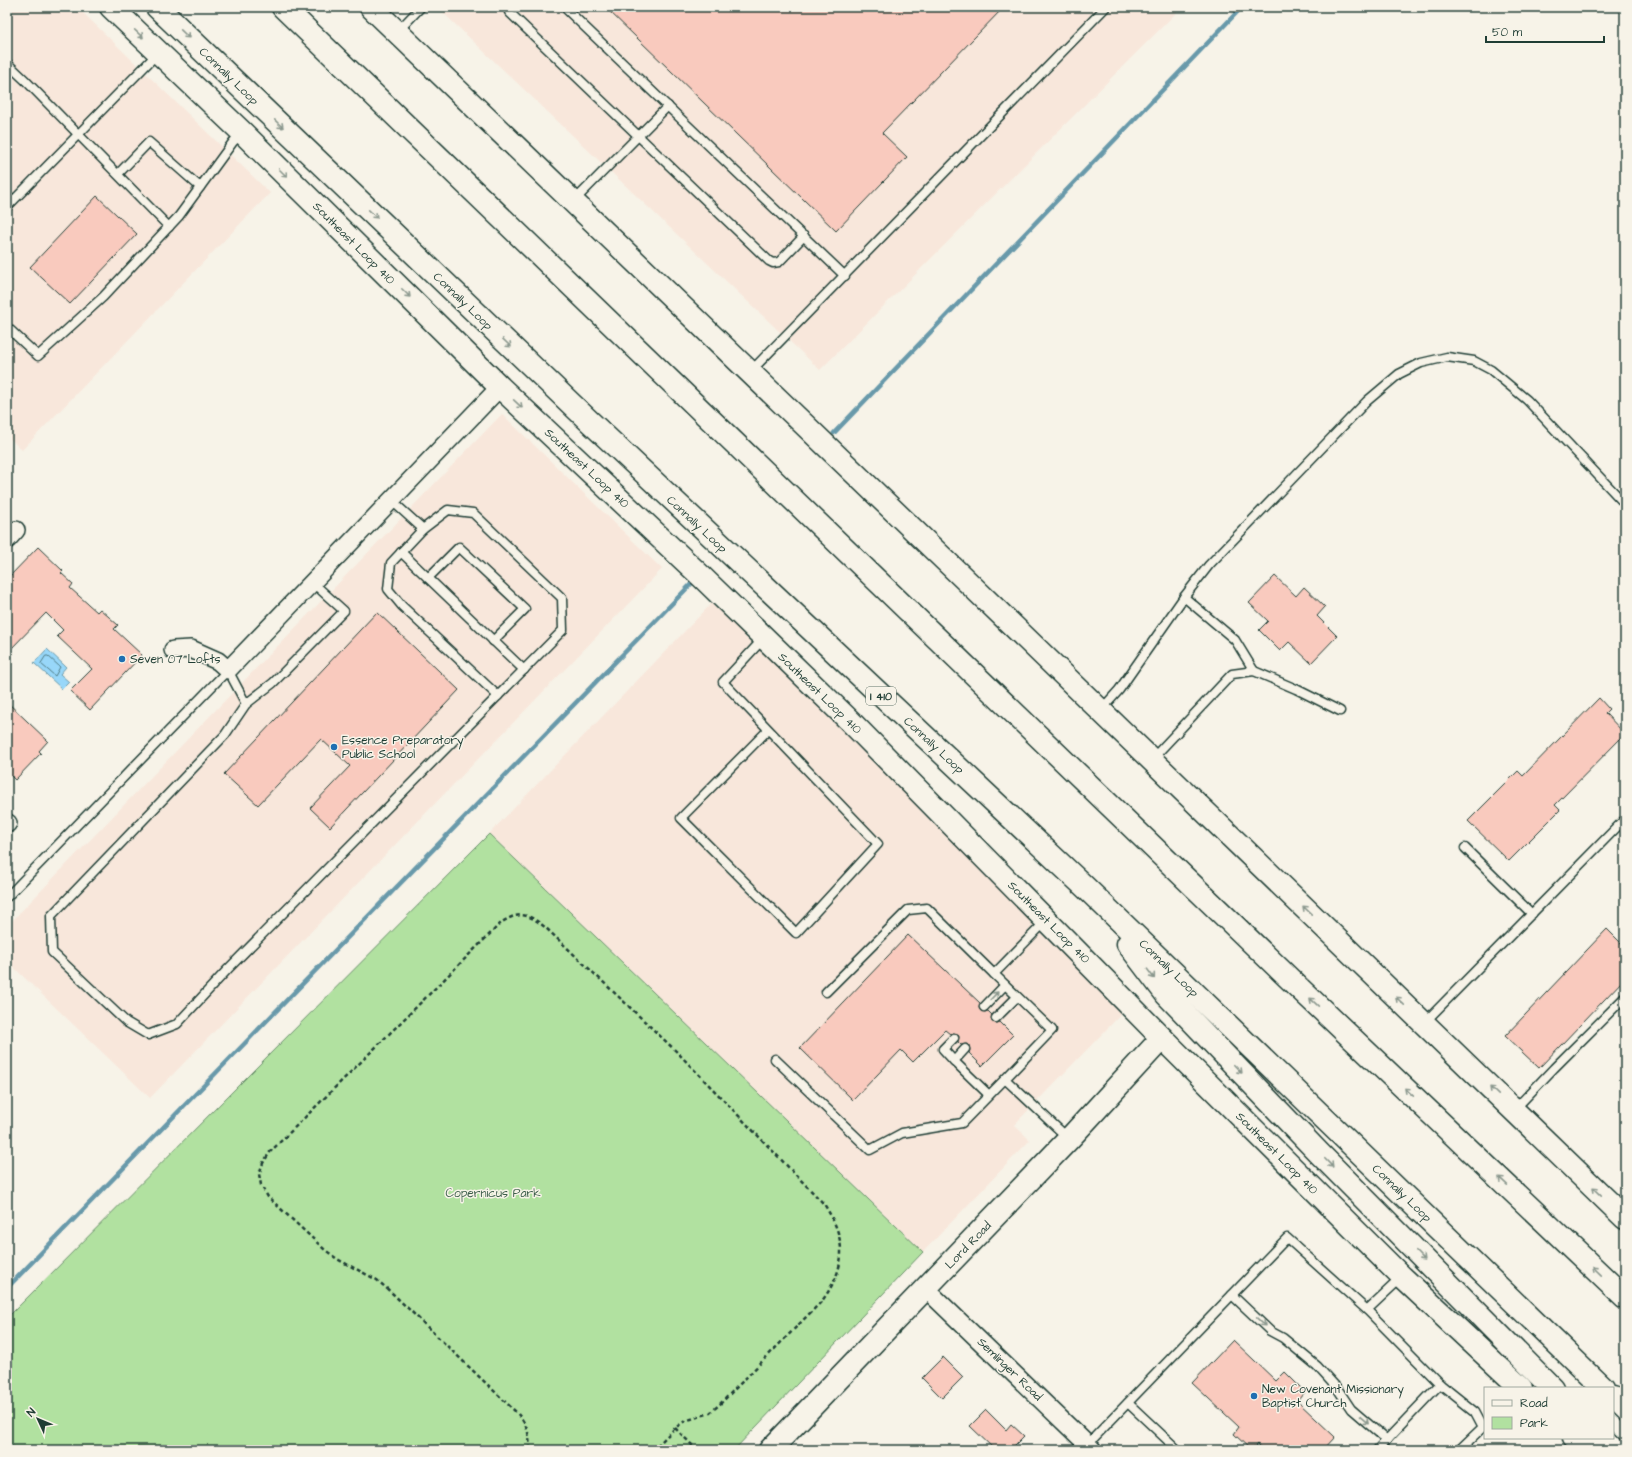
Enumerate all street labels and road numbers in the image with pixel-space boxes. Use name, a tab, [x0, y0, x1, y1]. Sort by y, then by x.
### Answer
street label: Connally Loop	[194, 43, 262, 110]
street label: Southeast Loop 410	[309, 198, 399, 289]
street label: Connally Loop	[428, 268, 496, 335]
street label: Southeast Loop 410	[541, 425, 633, 512]
street label: Connally Loop	[662, 492, 731, 558]
street label: Southeast Loop 410	[774, 649, 865, 738]
road number: I 410	[866, 687, 896, 705]
street label: Connally Loop	[899, 713, 968, 779]
street label: Southeast Loop 410	[1004, 877, 1094, 968]
street label: Connally Loop	[1134, 935, 1202, 1002]
street label: Southeast Loop 410	[1232, 1108, 1322, 1199]
street label: Connally Loop	[1367, 1160, 1435, 1227]
street label: Lord Road	[941, 1218, 995, 1273]
street label: Semlinger Road	[973, 1334, 1046, 1406]

